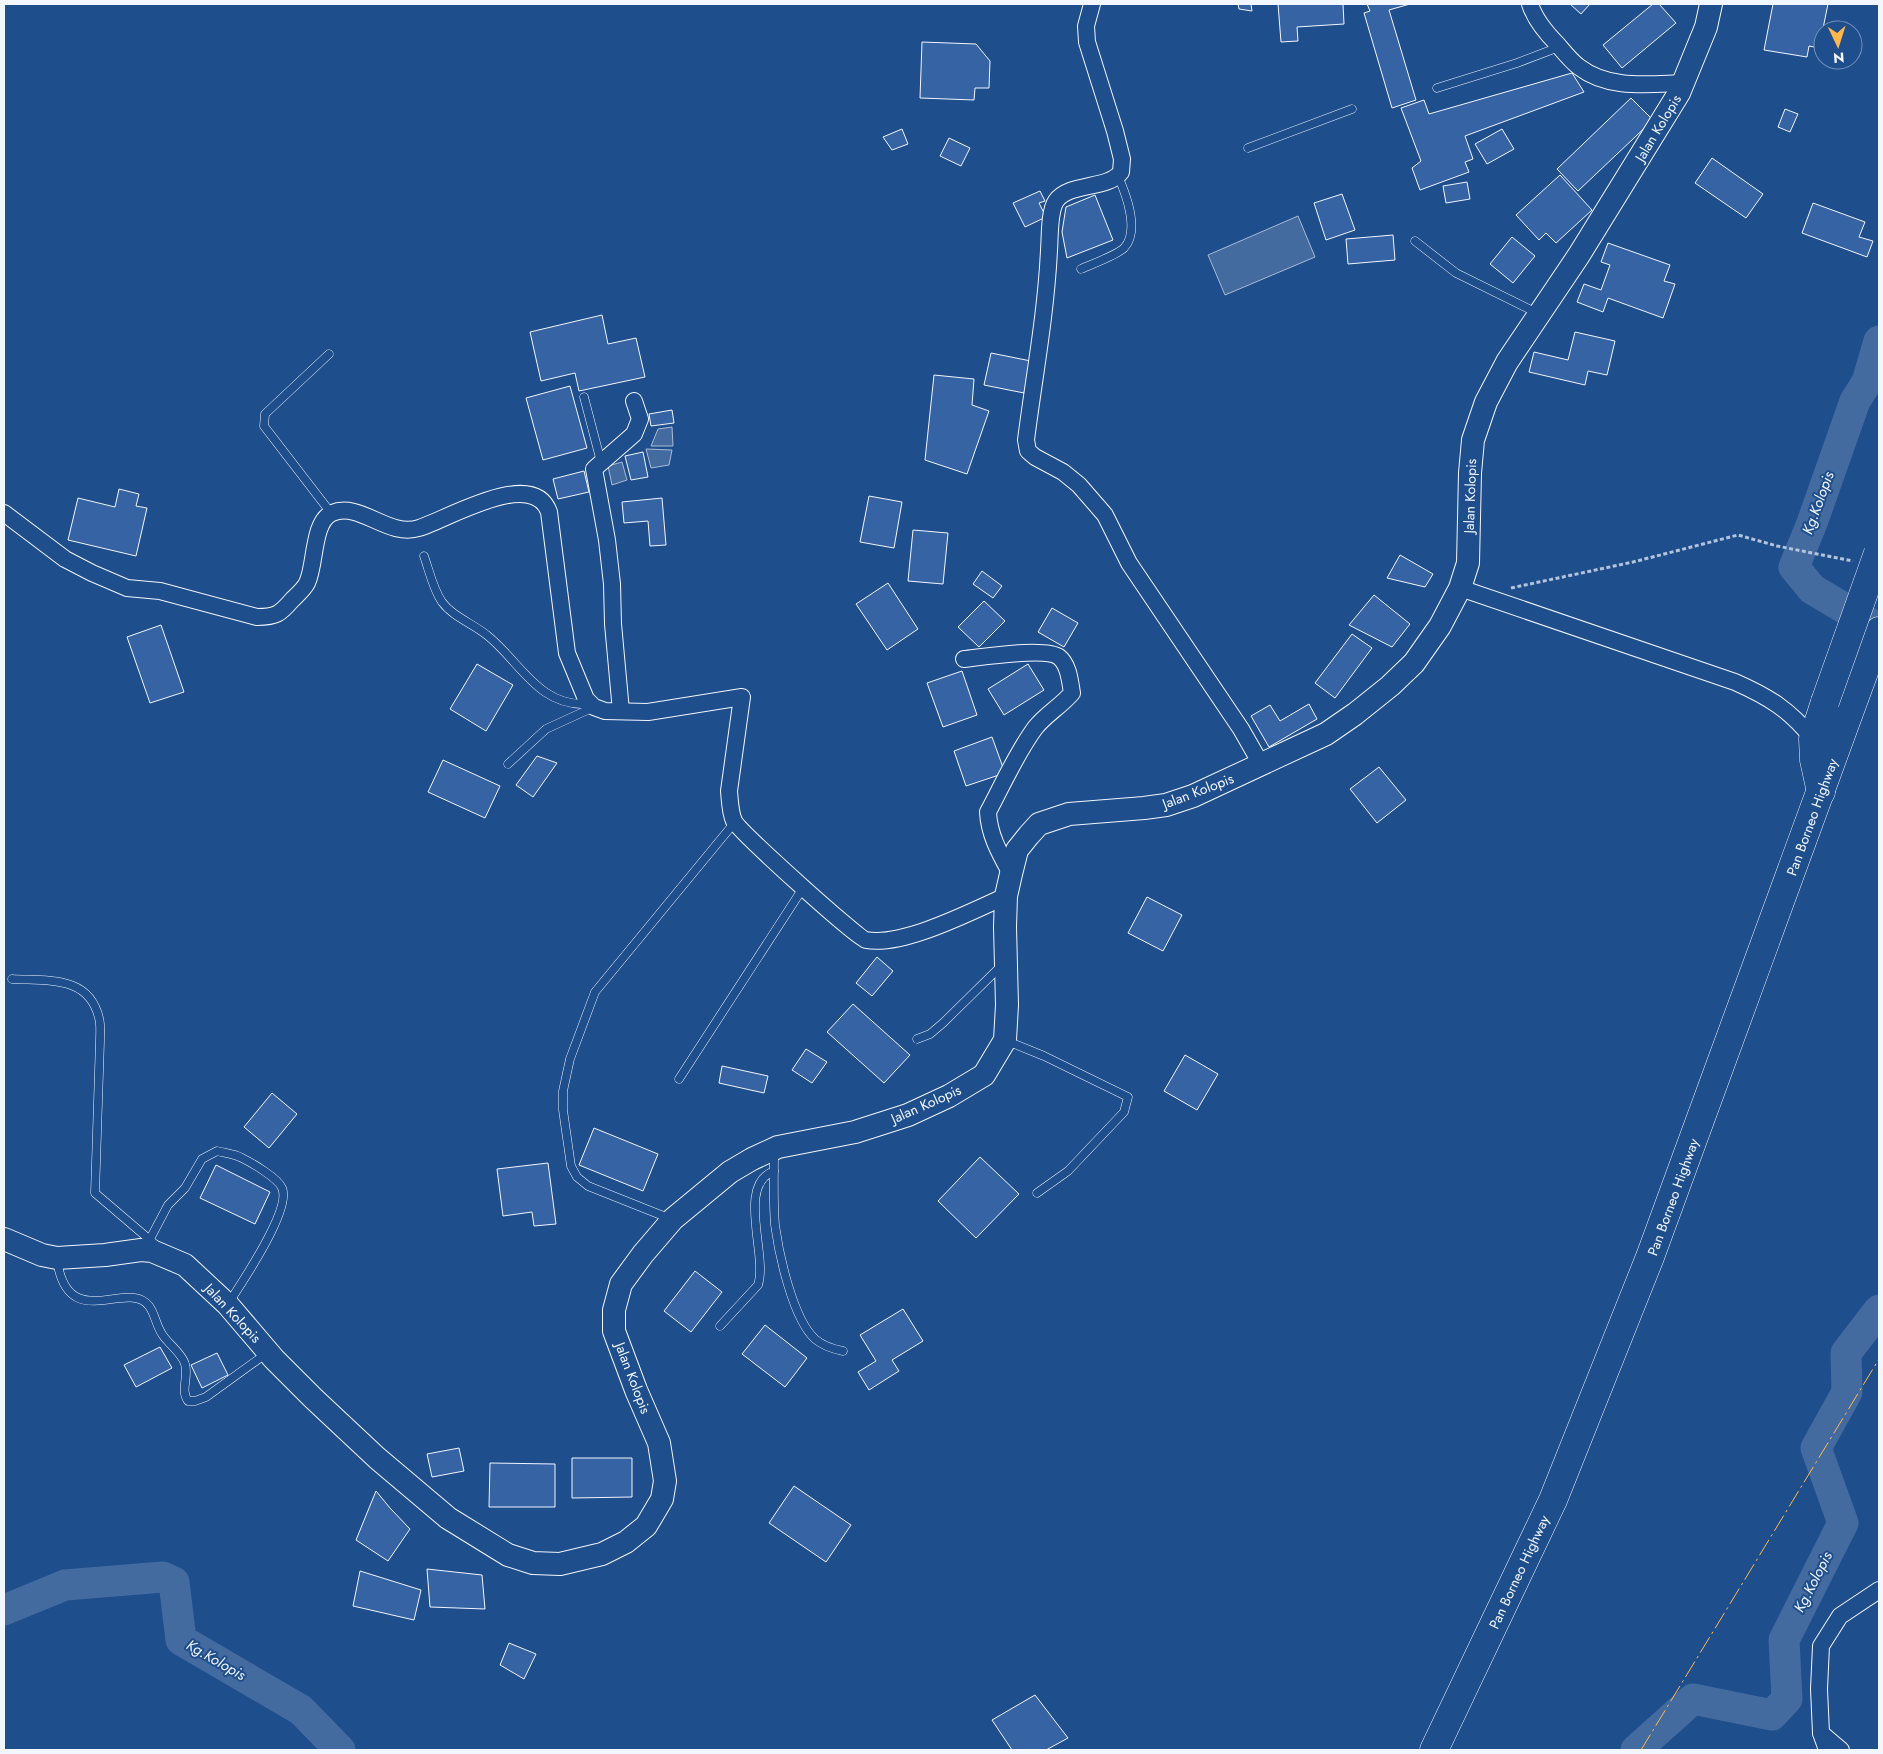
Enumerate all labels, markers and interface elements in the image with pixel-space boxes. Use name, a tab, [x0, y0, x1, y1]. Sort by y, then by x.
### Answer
north arrow	[1813, 20, 1863, 70]
text: N	[1833, 48, 1845, 68]
street label: Jalan Kolopis	[1629, 90, 1686, 167]
street label: Jalan Kolopis	[1459, 458, 1481, 536]
water label: Kg.Kolopis	[1796, 468, 1840, 537]
street label: Pan Borneo Highway	[1781, 755, 1843, 878]
street label: Jalan Kolopis	[1158, 768, 1237, 814]
street label: Jalan Kolopis	[886, 1079, 965, 1129]
street label: Pan Borneo Highway	[1642, 1135, 1704, 1258]
street label: Jalan Kolopis	[199, 1277, 266, 1347]
street label: Jalan Kolopis	[610, 1338, 656, 1417]
street label: Pan Borneo Highway	[1484, 1511, 1555, 1632]
water label: Kg.Kolopis	[1788, 1548, 1838, 1616]
water label: Kg.Kolopis	[182, 1634, 250, 1686]

